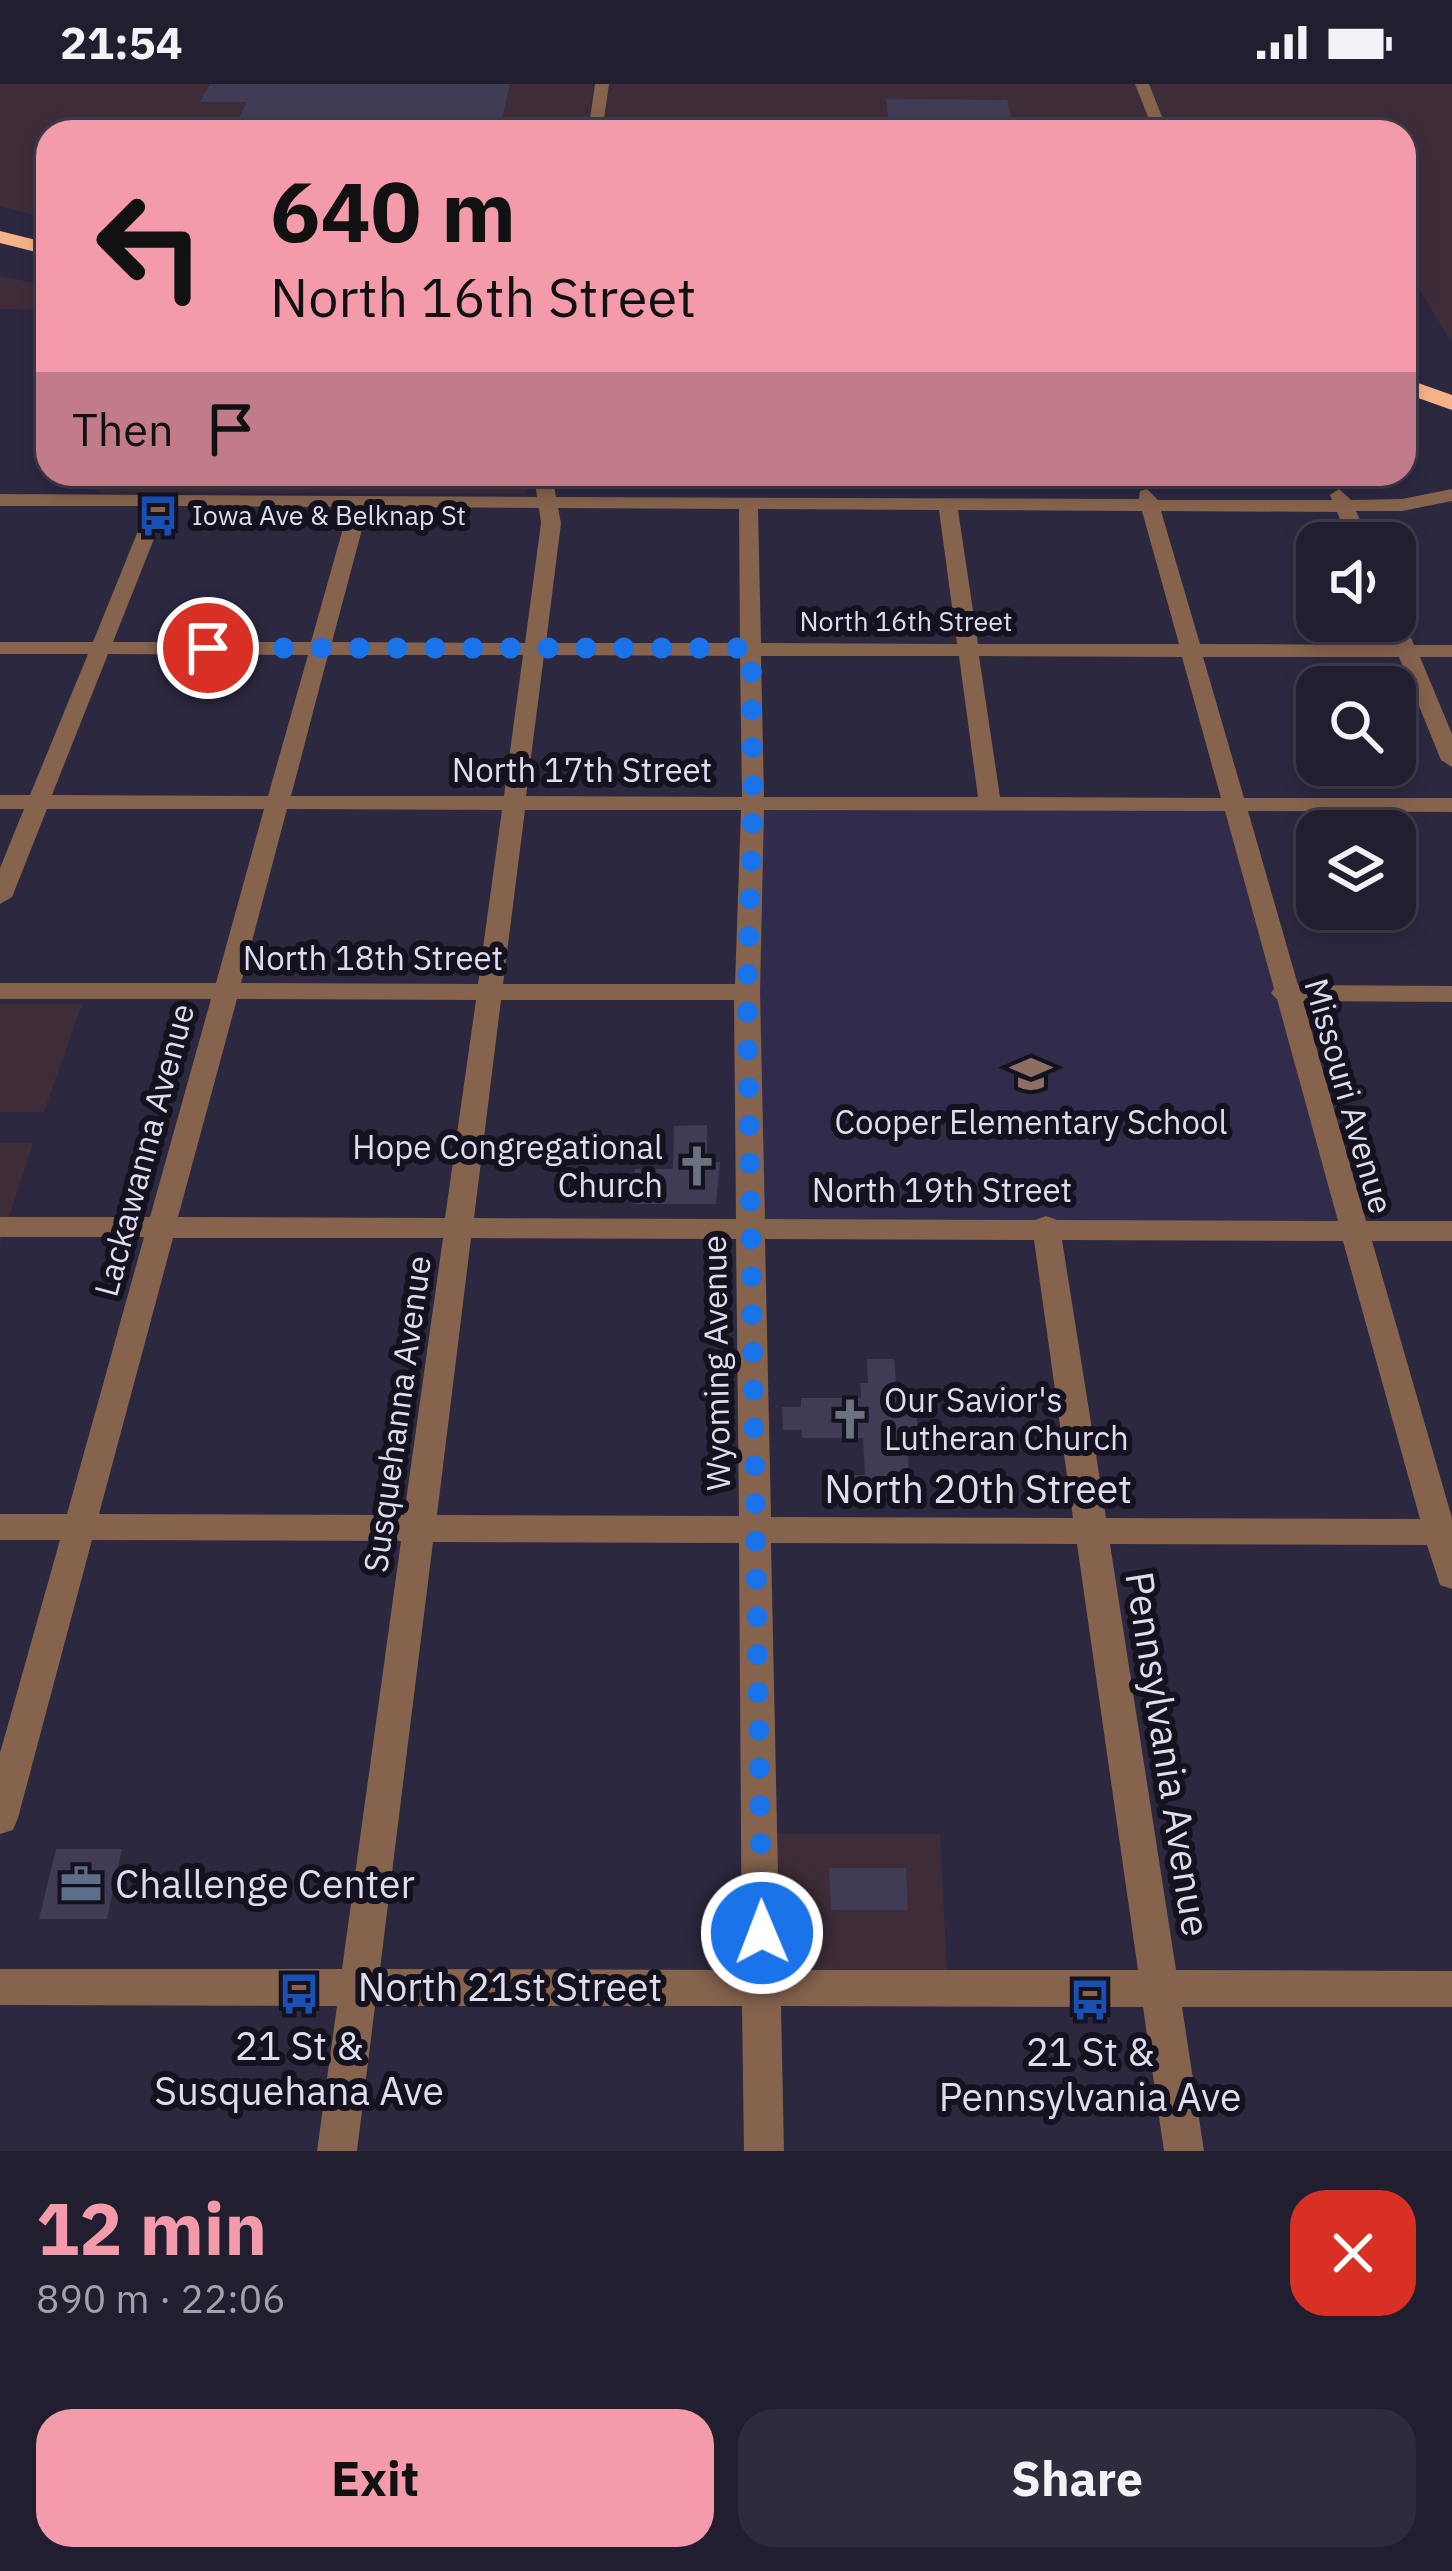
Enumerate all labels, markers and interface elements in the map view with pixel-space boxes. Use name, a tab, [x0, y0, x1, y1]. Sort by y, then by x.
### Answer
text: 21:54	[60, 13, 183, 71]
text: 640 m	[270, 156, 516, 265]
icon: left	[72, 168, 228, 324]
text: North 16th Street	[270, 262, 696, 332]
icon: arrive	[198, 396, 264, 462]
text: Then	[72, 400, 174, 458]
bus stop icon: Iowa Ave & Belknap St	[135, 493, 181, 539]
place label: Iowa Ave & Belknap St	[192, 497, 466, 532]
map controls	[1296, 522, 1416, 930]
button: sound	[1296, 522, 1416, 642]
pin	[157, 597, 259, 699]
street label: North 16th Street	[799, 603, 1013, 638]
icon: arrive	[175, 615, 241, 681]
button: search	[1296, 666, 1416, 786]
street label: North 17th Street	[452, 748, 712, 791]
button: layers	[1296, 810, 1416, 930]
street label: North 18th Street	[243, 936, 503, 979]
street label: Missouri Avenue	[1295, 973, 1404, 1218]
street label: Lackawanna Avenue	[84, 999, 203, 1301]
school or university icon: Cooper Elementary School	[1008, 1051, 1054, 1097]
place label: Cooper Elementary School	[835, 1100, 1227, 1143]
place label: Hope Congregational Church	[352, 1125, 663, 1206]
church icon: Hope Congregational Church	[674, 1143, 720, 1189]
street label: North 19th Street	[812, 1168, 1072, 1211]
street label: Wyoming Avenue	[692, 1235, 739, 1491]
street label: Susquehanna Avenue	[353, 1253, 440, 1575]
place label: Our Savior's Lutheran Church	[884, 1378, 1129, 1459]
church icon: Our Savior's Lutheran Church	[827, 1396, 873, 1442]
street label: North 20th Street	[824, 1463, 1132, 1514]
street label: Pennsylvania Avenue	[1114, 1568, 1222, 1940]
place label: Challenge Center	[115, 1858, 415, 1909]
office icon: Challenge Center	[58, 1861, 104, 1907]
position arrow	[699, 1870, 825, 1996]
street label: North 21st Street	[358, 1961, 662, 2012]
bus stop icon: 21 St & Susquehana Ave	[276, 1971, 322, 2017]
bus stop icon: 21 St & Pennsylvania Ave	[1067, 1977, 1113, 2023]
place label: 21 St & Susquehana Ave	[154, 2020, 444, 2116]
place label: 21 St & Pennsylvania Ave	[939, 2026, 1241, 2122]
text: 12 min	[36, 2181, 267, 2275]
button: close	[1290, 2190, 1416, 2316]
text: 890 m · 22:06	[36, 2273, 286, 2324]
button: Exit	[36, 2409, 714, 2547]
button: Share	[738, 2409, 1416, 2547]

